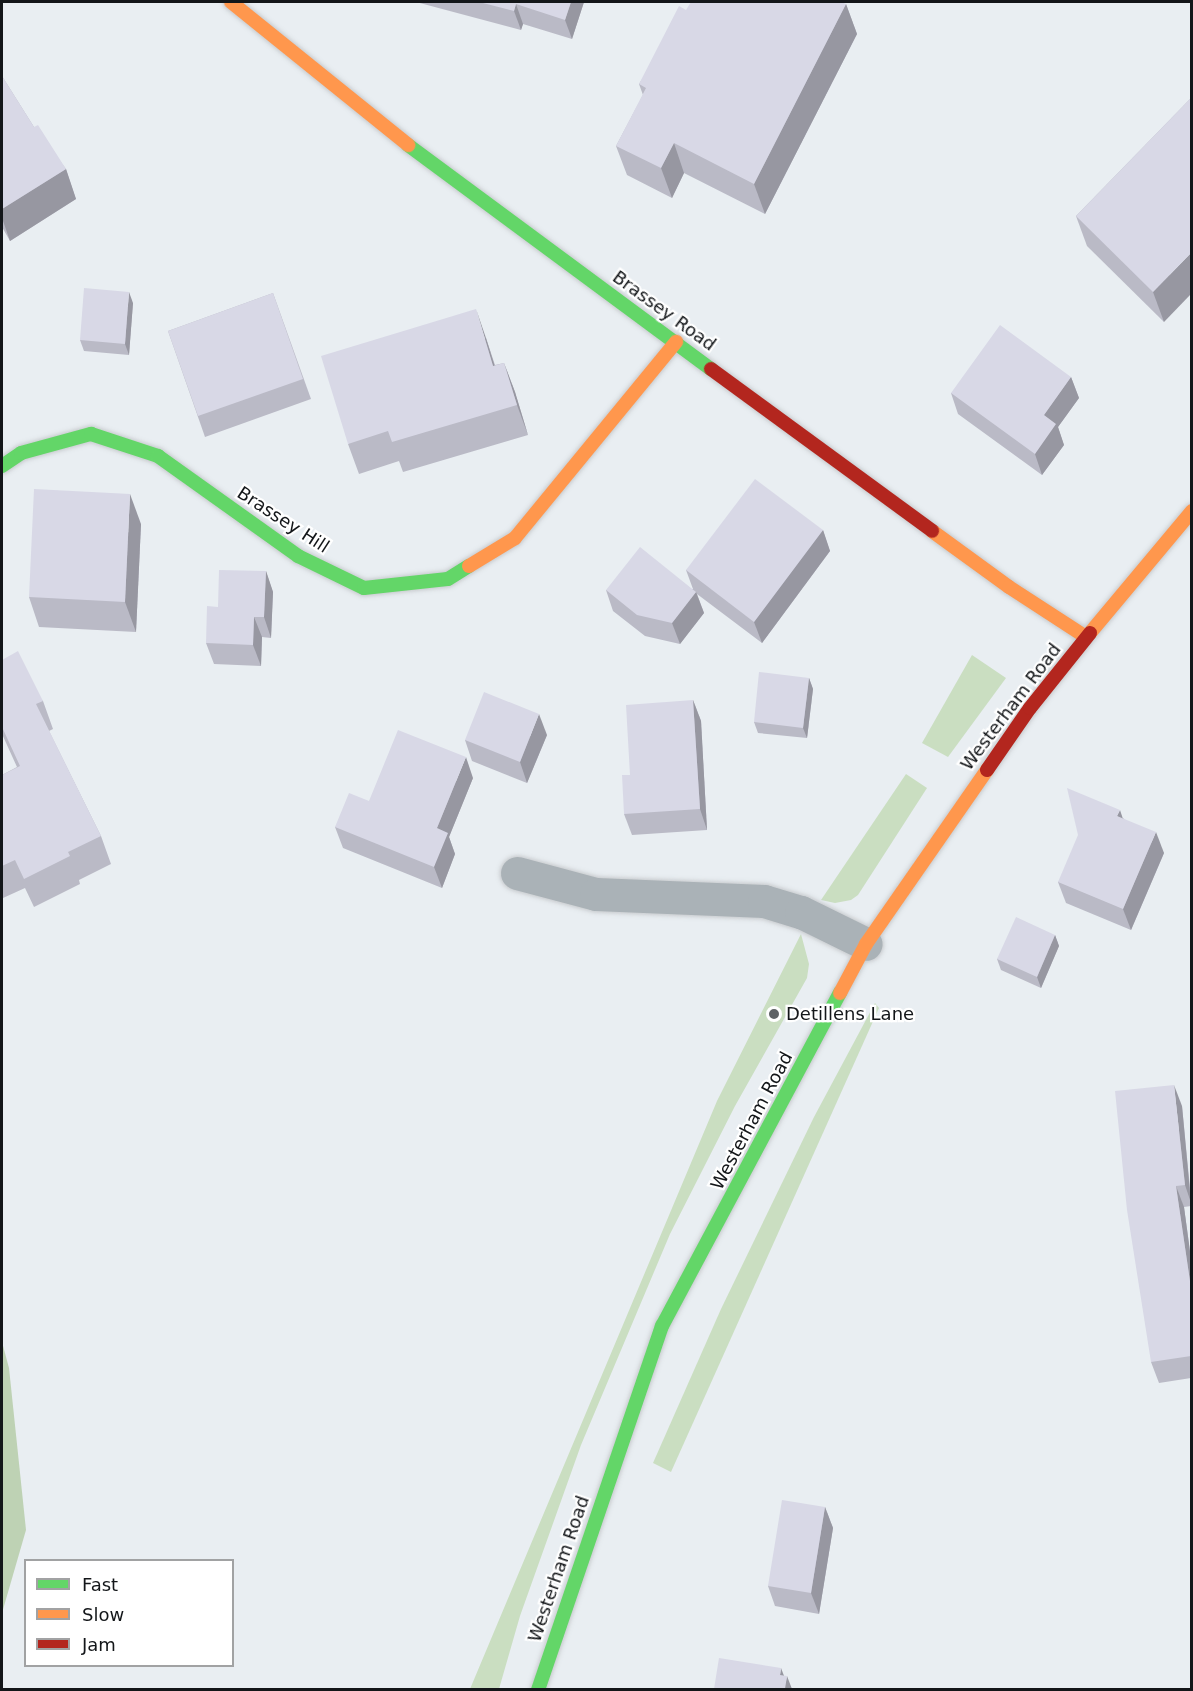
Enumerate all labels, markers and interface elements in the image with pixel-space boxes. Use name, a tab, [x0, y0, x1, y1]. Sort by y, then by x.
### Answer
street label: Brassey Road	[608, 266, 720, 356]
street label: Brassey Hill	[233, 482, 333, 558]
street label: Westerham Road	[956, 639, 1066, 775]
place label: Detillens Lane	[786, 1003, 914, 1025]
marker: Detillens Lane	[767, 1007, 781, 1021]
street label: Westerham Road	[706, 1048, 798, 1194]
street label: Westerham Road	[524, 1493, 594, 1645]
legend	[24, 1559, 234, 1667]
text: Fast	[82, 1574, 118, 1595]
text: Slow	[82, 1604, 124, 1625]
text: Jam	[82, 1634, 116, 1655]

